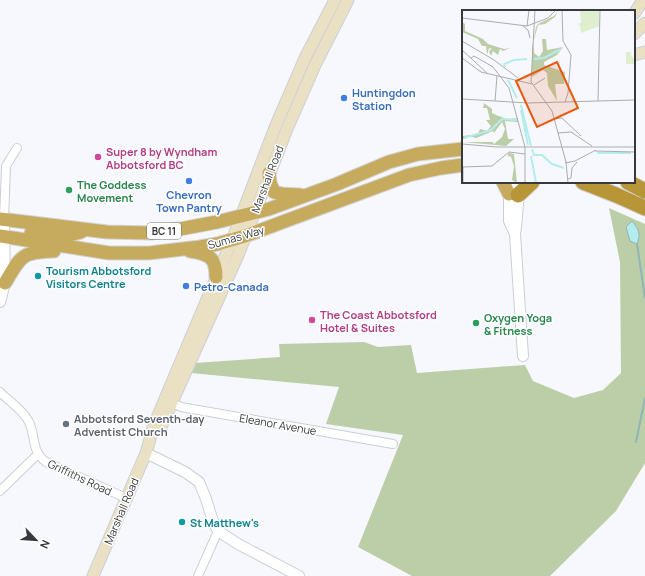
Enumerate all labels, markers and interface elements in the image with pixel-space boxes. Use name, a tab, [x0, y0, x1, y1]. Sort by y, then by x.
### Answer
inset map	[462, 10, 635, 183]
place label: Huntingdon Station	[352, 85, 416, 113]
marker: Huntingdon Station	[339, 93, 349, 103]
street label: Marshall Road	[247, 143, 287, 215]
place label: Super 8 by Wyndham Abbotsford BC	[106, 144, 217, 172]
marker: Super 8 by Wyndham Abbotsford BC	[93, 152, 103, 162]
marker: Chevron Town Pantry	[184, 176, 194, 186]
place label: The Goddess Movement	[77, 177, 146, 205]
marker: The Goddess Movement	[64, 185, 74, 195]
place label: Chevron Town Pantry	[156, 187, 223, 215]
street label: Sumas Way	[206, 222, 266, 252]
road number: BC 11	[147, 223, 181, 239]
place label: Tourism Abbotsford Visitors Centre	[46, 263, 151, 291]
marker: Tourism Abbotsford Visitors Centre	[33, 271, 43, 281]
place label: Petro-Canada	[194, 279, 269, 294]
marker: Petro-Canada	[181, 281, 191, 291]
place label: The Coast Abbotsford Hotel & Suites	[320, 307, 437, 335]
place label: Oxygen Yoga & Fitness	[484, 310, 552, 338]
marker: The Coast Abbotsford Hotel & Suites	[307, 315, 317, 325]
marker: Oxygen Yoga & Fitness	[471, 318, 481, 328]
street label: Eleanor Avenue	[238, 410, 318, 438]
place label: Abbotsford Seventh-day Adventist Church	[74, 411, 205, 439]
marker: Abbotsford Seventh-day Adventist Church	[61, 419, 71, 429]
street label: Griffiths Road	[45, 456, 115, 498]
street label: Marshall Road	[100, 475, 142, 547]
place label: St Matthew's	[190, 515, 259, 530]
marker: St Matthew's	[177, 517, 187, 527]
north arrow	[16, 520, 56, 560]
text: N	[37, 538, 54, 551]

